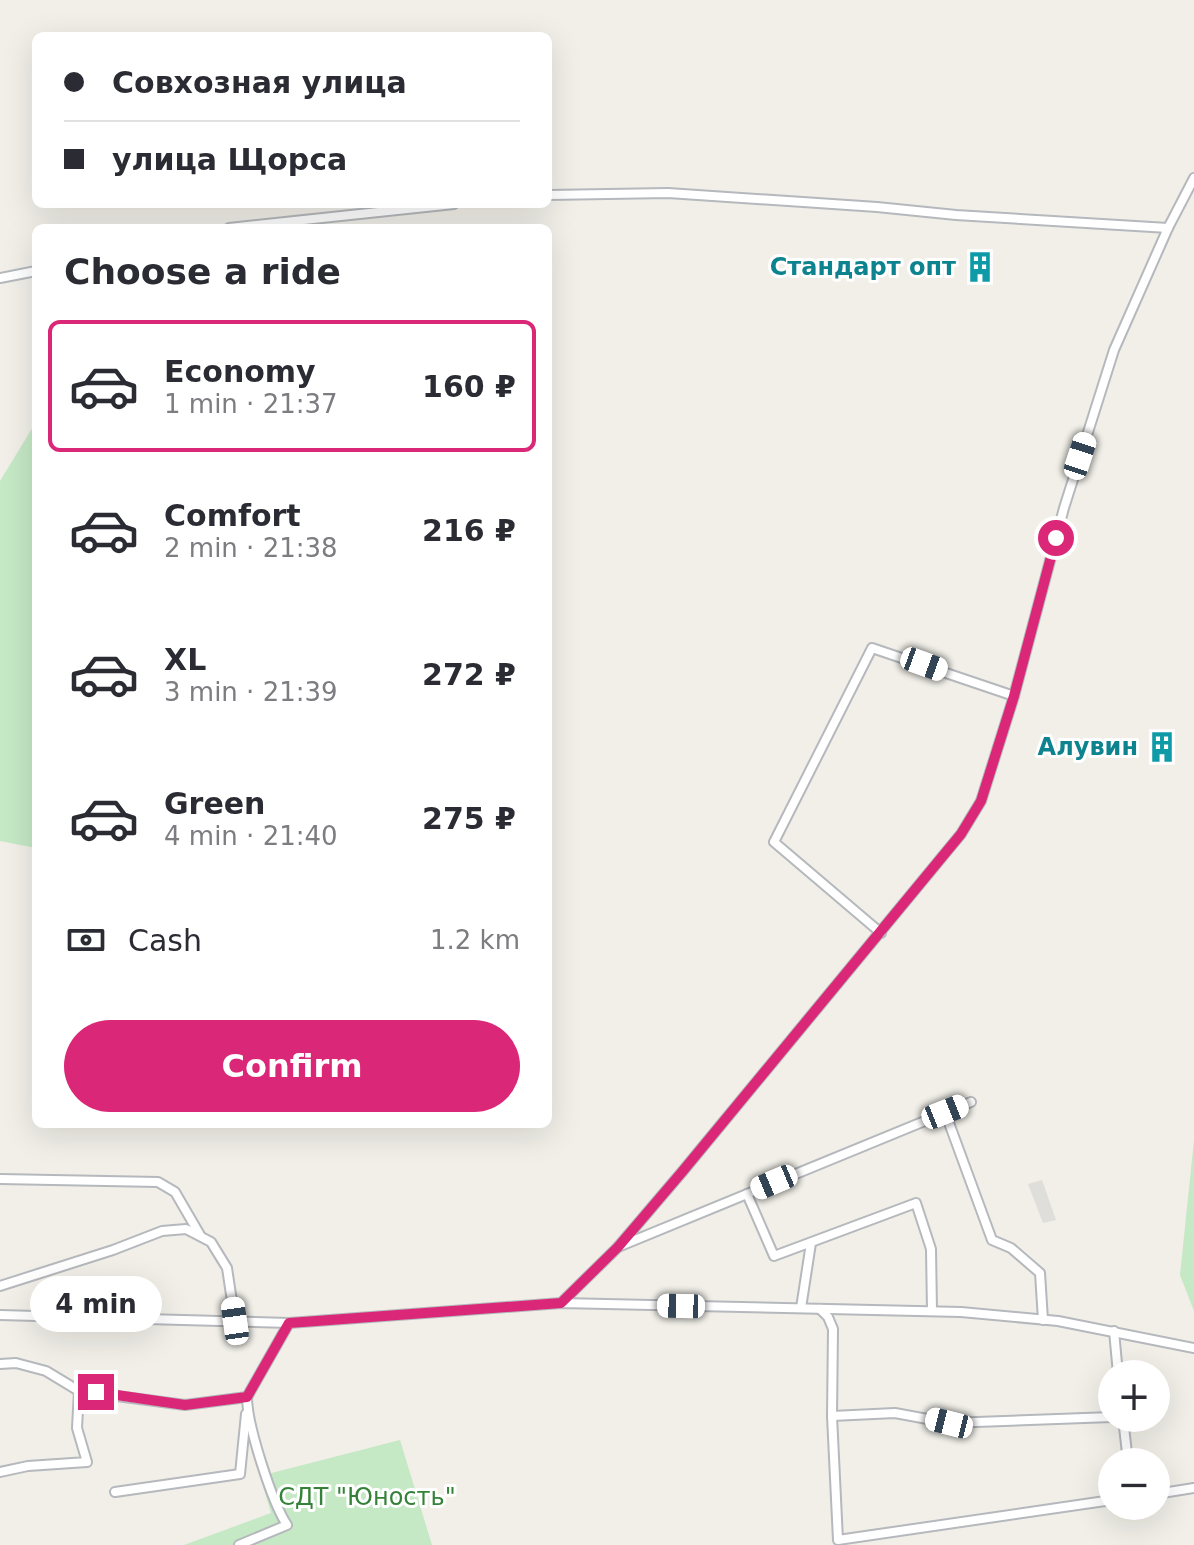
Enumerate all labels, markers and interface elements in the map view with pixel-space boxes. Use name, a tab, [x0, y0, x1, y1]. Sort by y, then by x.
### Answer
text: Совхозная улица	[112, 65, 407, 100]
text: улица Щорса	[112, 142, 347, 177]
building icon: Стандарт опт	[963, 250, 997, 284]
text: Choose a ride	[64, 251, 341, 292]
place label: Стандарт опт	[770, 253, 956, 281]
icon: car	[68, 350, 140, 422]
text: Economy	[164, 354, 316, 389]
text: 160 ₽	[422, 369, 516, 404]
text: 1 min · 21:37	[164, 389, 338, 419]
car	[1061, 429, 1099, 483]
icon: car	[68, 494, 140, 566]
text: Comfort	[164, 498, 301, 533]
text: 216 ₽	[422, 513, 516, 548]
route start	[1038, 520, 1074, 556]
text: 2 min · 21:38	[164, 533, 338, 563]
icon: car	[68, 638, 140, 710]
text: XL	[164, 642, 206, 677]
car	[897, 645, 951, 683]
text: 272 ₽	[422, 657, 516, 692]
text: 3 min · 21:39	[164, 677, 338, 707]
building icon: Алувин	[1145, 730, 1179, 764]
place label: Алувин	[1038, 733, 1138, 761]
icon: car	[68, 782, 140, 854]
text: Green	[164, 786, 265, 821]
text: 275 ₽	[422, 801, 516, 836]
text: 4 min · 21:40	[164, 821, 338, 851]
icon: cash	[64, 918, 108, 962]
text: Cash	[128, 923, 202, 958]
text: 1.2 km	[430, 925, 520, 955]
button: Confirm	[64, 1020, 520, 1112]
car	[918, 1092, 972, 1132]
car	[747, 1162, 801, 1202]
callout: 4 min	[30, 1276, 162, 1332]
text: 4 min	[55, 1289, 137, 1319]
car	[657, 1294, 705, 1318]
car	[220, 1296, 250, 1346]
map controls	[1098, 1360, 1170, 1520]
button: +	[1098, 1360, 1170, 1432]
route end	[78, 1374, 114, 1410]
car	[923, 1406, 975, 1440]
button: −	[1098, 1448, 1170, 1520]
park label: СДТ "Юность"	[278, 1483, 456, 1511]

